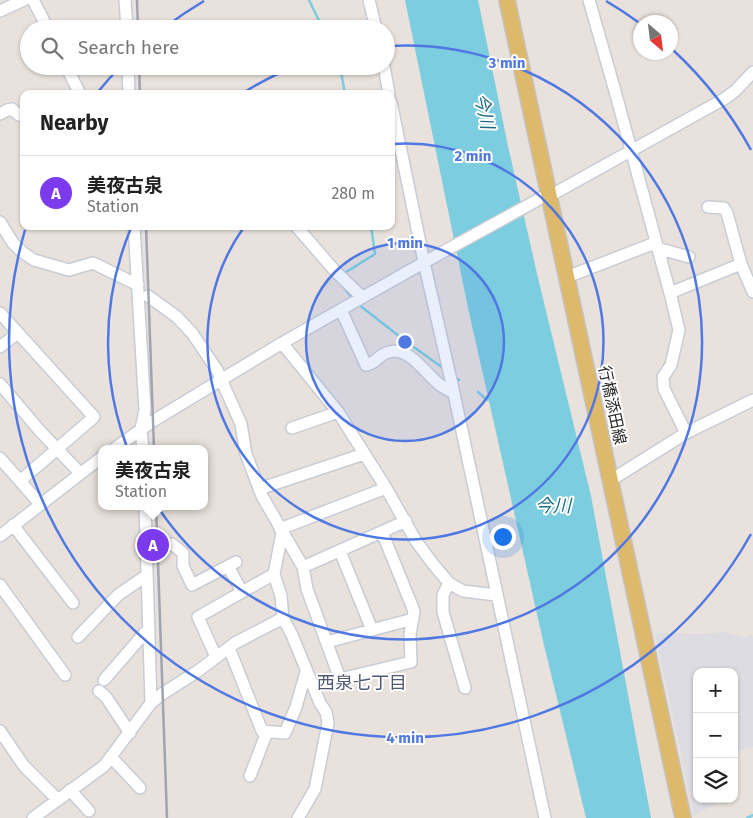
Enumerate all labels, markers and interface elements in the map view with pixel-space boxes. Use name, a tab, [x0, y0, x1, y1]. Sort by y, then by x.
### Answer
north arrow	[633, 15, 678, 60]
search box	[20, 20, 395, 75]
icon: search	[38, 34, 66, 62]
text: Search here	[78, 36, 179, 59]
text: 3 min	[488, 54, 525, 72]
water label: 今川	[469, 91, 499, 133]
text: Nearby	[40, 110, 108, 136]
text: 2 min	[455, 147, 491, 165]
text: 美夜古泉	[87, 174, 163, 197]
text: A	[51, 184, 61, 203]
text: 280 m	[331, 184, 375, 203]
text: Station	[87, 197, 139, 216]
text: 1 min	[387, 234, 423, 252]
centre of rings	[396, 333, 414, 351]
street label: 行橋添田線	[595, 364, 630, 446]
popup	[98, 445, 208, 510]
text: 美夜古泉	[115, 459, 191, 482]
text: Station	[115, 482, 167, 501]
water label: 今川	[535, 495, 573, 517]
your location	[490, 524, 516, 550]
pin: A	[137, 526, 169, 564]
map controls	[693, 668, 738, 803]
button: +	[693, 668, 738, 713]
district label: 西泉七丁目	[317, 672, 407, 694]
button: −	[693, 713, 738, 758]
text: 4 min	[386, 729, 424, 747]
button: layers	[693, 758, 738, 803]

